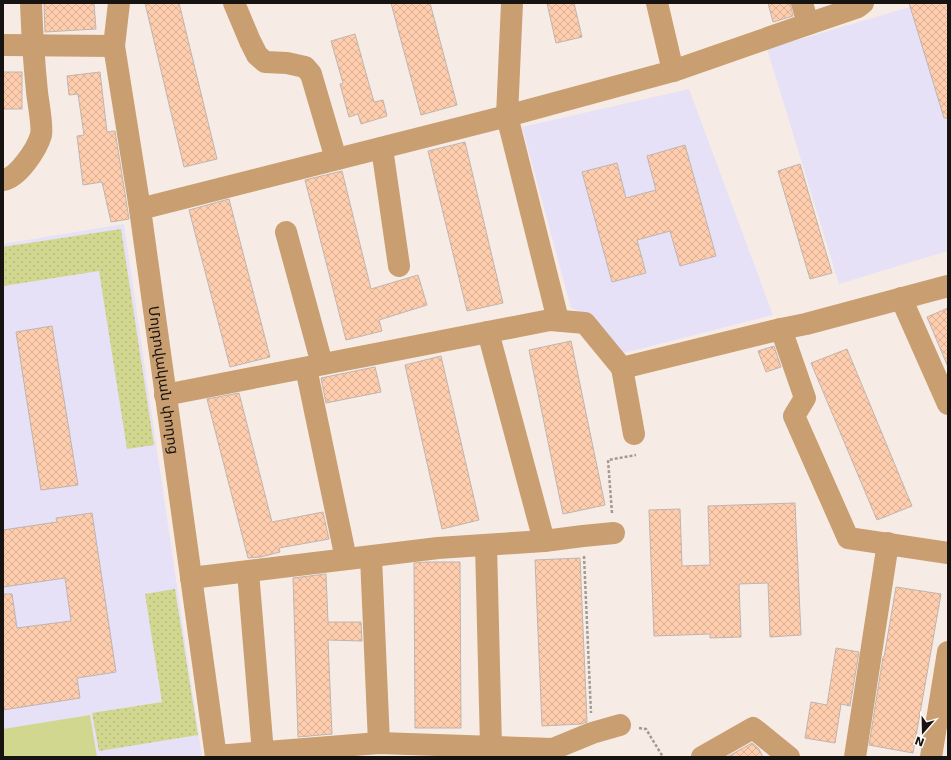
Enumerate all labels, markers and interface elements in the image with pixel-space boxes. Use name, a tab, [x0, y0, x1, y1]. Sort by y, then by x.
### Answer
street label: Մոլդովական փողոց	[146, 305, 182, 455]
north arrow	[903, 712, 943, 752]
text: N	[913, 733, 926, 749]

